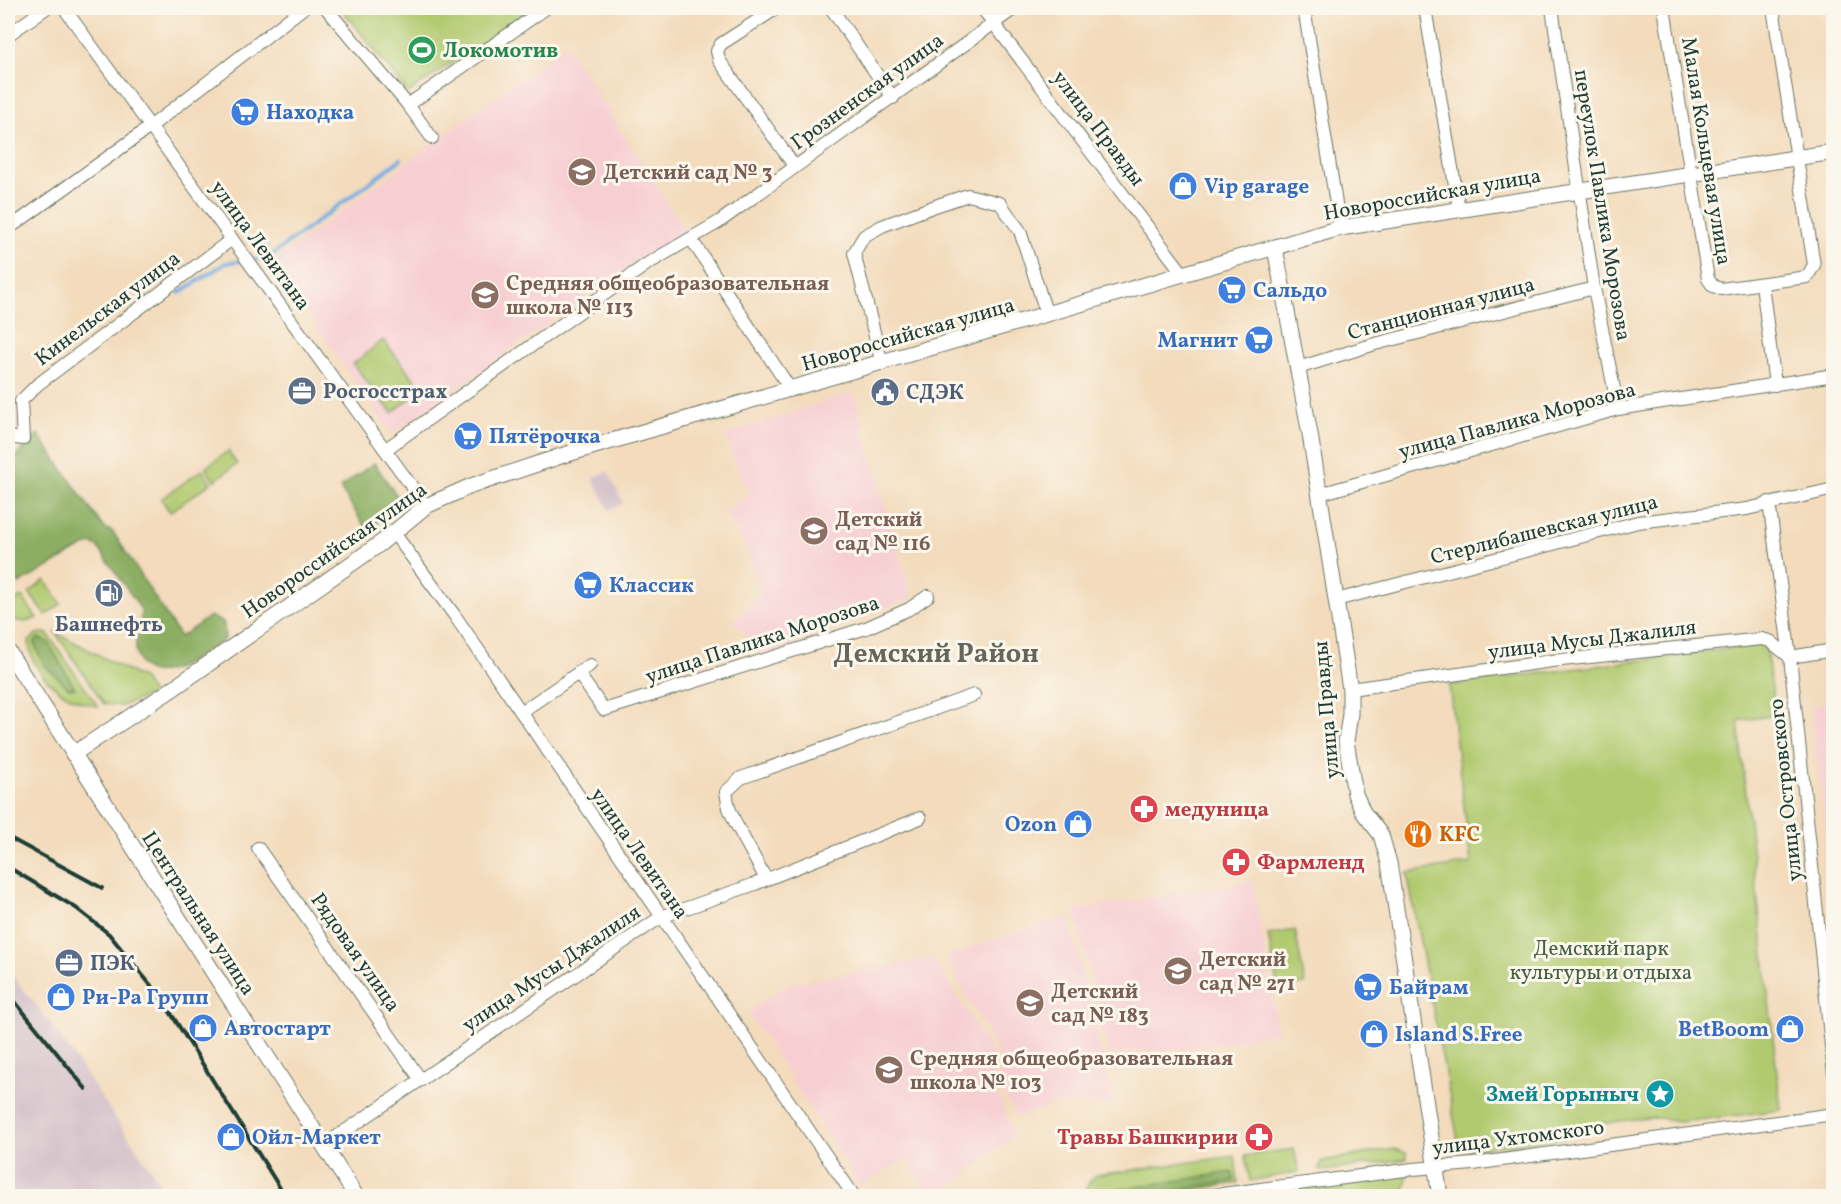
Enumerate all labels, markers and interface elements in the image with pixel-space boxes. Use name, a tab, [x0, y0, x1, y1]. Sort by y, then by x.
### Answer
street label: Грозненская улица	[785, 27, 950, 158]
sports icon: Локомотив	[406, 34, 438, 66]
street label: Малая Кольцевая улица	[1673, 35, 1738, 267]
place label: Локомотив	[443, 37, 558, 66]
street label: улица Правды	[1045, 65, 1151, 193]
street label: переулок Павлика Морозова	[1566, 67, 1637, 343]
supermarket icon: Находка	[229, 96, 261, 128]
place label: Находка	[266, 99, 354, 128]
school or university icon: Детский сад № 3	[566, 156, 598, 188]
place label: Детский сад № 3	[603, 159, 772, 188]
street label: Новороссийская улица	[1321, 162, 1543, 229]
shop icon: Vip garage	[1167, 170, 1199, 202]
place label: Vip garage	[1204, 173, 1309, 202]
street label: улица Левитана	[203, 175, 317, 317]
street label: Кинельская улица	[29, 245, 187, 374]
place label: Средняя общеобразовательная школа № 113	[506, 270, 829, 323]
street label: Станционная улица	[1345, 270, 1538, 348]
supermarket icon: Сальдо	[1216, 274, 1248, 306]
place label: Сальдо	[1253, 277, 1327, 306]
school or university icon: Средняя общеобразовательная школа № 113	[469, 279, 501, 311]
street label: Новороссийская улица	[798, 291, 1018, 380]
supermarket icon: Магнит	[1243, 324, 1275, 356]
place label: Магнит	[1158, 327, 1238, 356]
office icon: Росгосстрах	[286, 375, 318, 407]
public building icon: СДЭК	[869, 376, 901, 408]
street label: улица Павлика Морозова	[1396, 376, 1639, 467]
place label: Росгосстрах	[323, 378, 447, 407]
place label: СДЭК	[906, 379, 964, 408]
supermarket icon: Пятёрочка	[452, 420, 484, 452]
place label: Пятёрочка	[489, 423, 601, 452]
street label: Новороссийская улица	[236, 476, 433, 626]
street label: Стерлибашевская улица	[1428, 488, 1661, 573]
place label: Детский сад № 116	[835, 506, 931, 559]
school or university icon: Детский сад № 116	[798, 515, 830, 547]
supermarket icon: Классик	[572, 569, 604, 601]
place label: Классик	[609, 572, 694, 601]
fuel station icon: Башнефть	[93, 577, 125, 609]
street label: улица Павлика Морозова	[642, 589, 883, 692]
place label: Башнефть	[55, 611, 163, 640]
street label: улица Мусы Джалиля	[1486, 613, 1698, 668]
district label: Демский Район	[833, 636, 1039, 674]
street label: улица Правды	[1307, 640, 1348, 780]
street label: улица Островского	[1762, 697, 1811, 883]
street label: улица Левитана	[583, 782, 695, 925]
pharmacy icon: медуница	[1128, 793, 1160, 825]
place label: медуница	[1165, 796, 1269, 825]
shop icon: Ozon	[1062, 808, 1094, 840]
place label: Ozon	[1005, 811, 1057, 840]
restaurant icon: KFC	[1402, 818, 1434, 850]
place label: KFC	[1439, 821, 1480, 850]
street label: Центральная улица	[134, 826, 262, 1001]
pharmacy icon: Фармленд	[1220, 846, 1252, 878]
place label: Фармленд	[1257, 849, 1365, 878]
street label: Рядовая улица	[303, 888, 407, 1018]
street label: улица Мусы Джалиля	[457, 899, 647, 1040]
park label: Демский парк культуры и отдыха	[1510, 935, 1692, 988]
place label: Детский сад № 271	[1199, 946, 1295, 999]
office icon: ПЭК	[53, 947, 85, 979]
place label: ПЭК	[90, 950, 135, 979]
school or university icon: Детский сад № 271	[1162, 955, 1194, 987]
supermarket icon: Байрам	[1352, 971, 1384, 1003]
place label: Байрам	[1389, 974, 1469, 1003]
place label: Детский сад № 183	[1051, 978, 1149, 1031]
shop icon: Ри-Ра Групп	[45, 981, 77, 1013]
place label: Ри-Ра Групп	[82, 984, 209, 1013]
school or university icon: Детский сад № 183	[1014, 987, 1046, 1019]
shop icon: Автостарт	[187, 1012, 219, 1044]
shop icon: BetBoom	[1774, 1013, 1806, 1045]
place label: Автостарт	[224, 1015, 331, 1044]
place label: BetBoom	[1678, 1016, 1769, 1045]
shop icon: Island S.Free	[1358, 1018, 1390, 1050]
place label: Island S.Free	[1395, 1021, 1522, 1050]
place label: Средняя общеобразовательная школа № 103	[910, 1045, 1233, 1098]
school or university icon: Средняя общеобразовательная школа № 103	[873, 1054, 905, 1086]
place icon: Змей Горыныч	[1644, 1078, 1676, 1110]
place label: Змей Горыныч	[1486, 1081, 1639, 1110]
street label: улица Ухтомского	[1430, 1114, 1606, 1163]
shop icon: Ойл-Маркет	[215, 1121, 247, 1153]
pharmacy icon: Травы Башкирии	[1243, 1121, 1275, 1153]
place label: Ойл-Маркет	[252, 1124, 381, 1153]
place label: Травы Башкирии	[1057, 1124, 1238, 1153]

